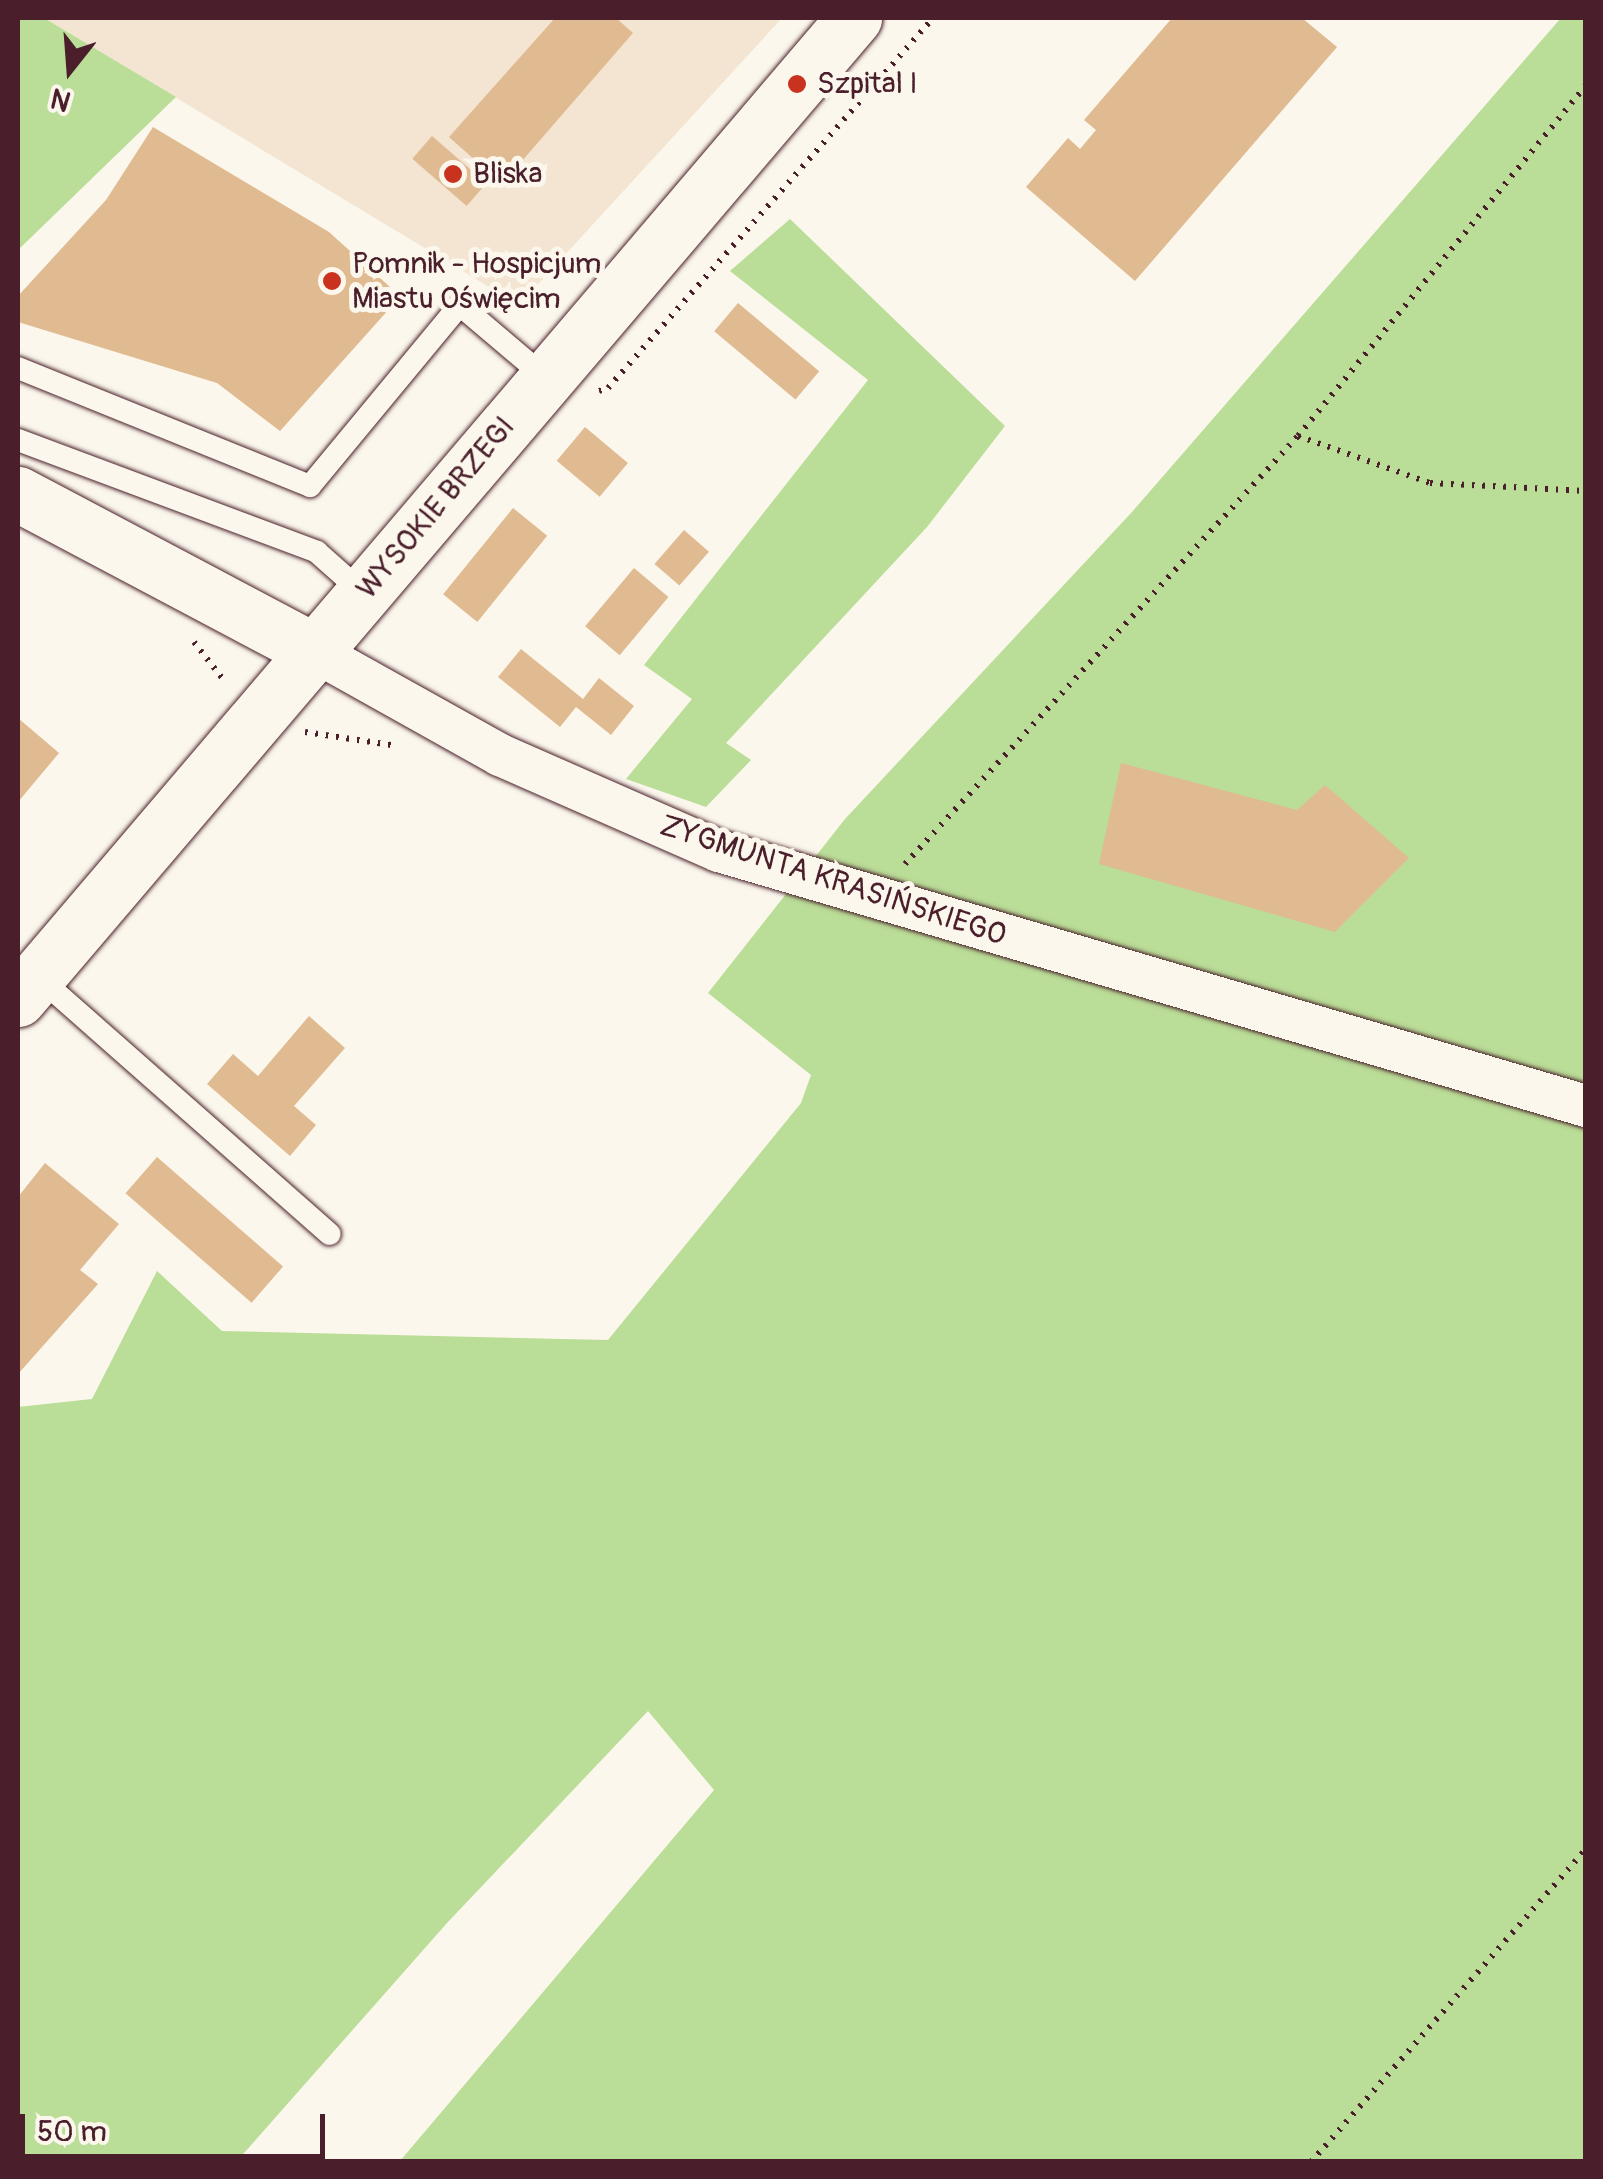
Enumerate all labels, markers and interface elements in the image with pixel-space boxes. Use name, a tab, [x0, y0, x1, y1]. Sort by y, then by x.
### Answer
north arrow	[20, 20, 120, 120]
place label: Szpital I	[817, 66, 918, 102]
marker: Szpital I	[786, 73, 808, 95]
text: N	[47, 80, 75, 119]
place label: Bliska	[473, 156, 542, 192]
marker: Bliska	[442, 163, 464, 185]
place label: Pomnik - Hospicjum Miastu Oświęcim	[352, 246, 601, 316]
marker: Pomnik - Hospicjum Miastu Oświęcim	[321, 270, 343, 292]
street label: WYSOKIE BRZEGI	[349, 409, 523, 607]
street label: ZYGMUNTA KRASIŃSKIEGO	[655, 808, 1011, 954]
scale bar	[25, 2094, 330, 2156]
text: 50 m	[37, 2113, 107, 2150]

